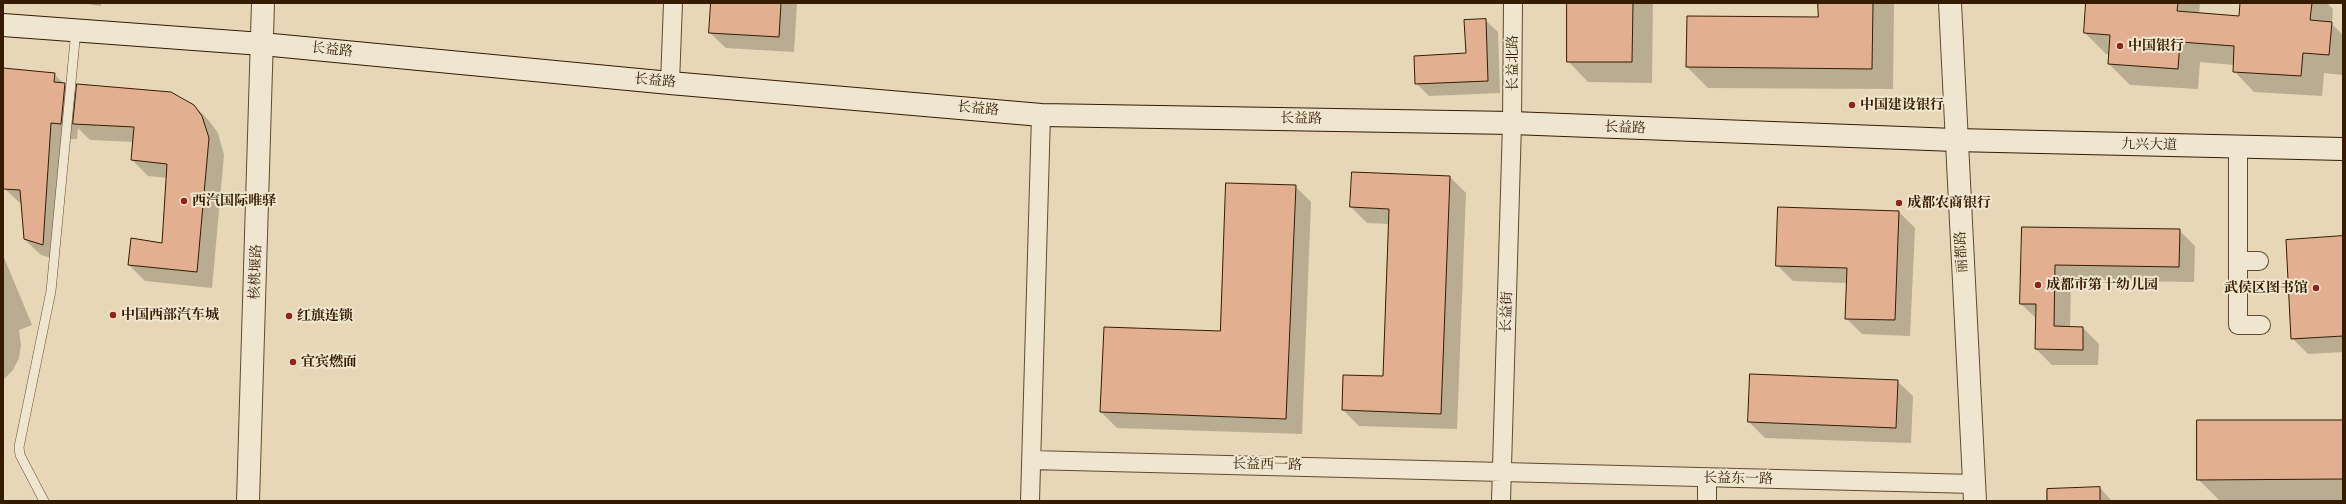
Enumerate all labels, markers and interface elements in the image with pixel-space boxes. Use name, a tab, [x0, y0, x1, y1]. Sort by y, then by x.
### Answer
street label: 长益北路	[1505, 35, 1521, 91]
place label: 中国银行	[2128, 38, 2184, 54]
street label: 长益路	[310, 39, 354, 61]
marker: 中国银行	[2115, 41, 2125, 51]
street label: 长益路	[633, 71, 677, 91]
place label: 中国建设银行	[1860, 97, 1944, 113]
street label: 长益路	[956, 99, 1000, 119]
marker: 中国建设银行	[1847, 100, 1857, 110]
street label: 长益路	[1280, 110, 1322, 128]
street label: 长益路	[1604, 119, 1646, 137]
street label: 九兴大道	[2121, 136, 2177, 154]
place label: 西汽国际唯驿	[192, 193, 276, 209]
place label: 成都农商银行	[1907, 195, 1991, 211]
marker: 西汽国际唯驿	[179, 196, 189, 206]
marker: 成都农商银行	[1894, 198, 1904, 208]
street label: 丽都路	[1953, 231, 1971, 273]
street label: 核桃堰路	[247, 244, 265, 300]
place label: 成都市第十幼儿园	[2046, 277, 2158, 293]
marker: 成都市第十幼儿园	[2033, 280, 2043, 290]
place label: 武侯区图书馆	[2224, 280, 2308, 296]
marker: 武侯区图书馆	[2311, 283, 2321, 293]
street label: 长益街	[1498, 291, 1516, 333]
place label: 中国西部汽车城	[121, 307, 219, 323]
place label: 红旗连锁	[297, 308, 353, 324]
marker: 中国西部汽车城	[108, 310, 118, 320]
marker: 红旗连锁	[284, 311, 294, 321]
place label: 宜宾燃面	[301, 354, 357, 370]
marker: 宜宾燃面	[288, 357, 298, 367]
street label: 长益西一路	[1232, 456, 1302, 474]
street label: 长益东一路	[1703, 470, 1773, 488]

